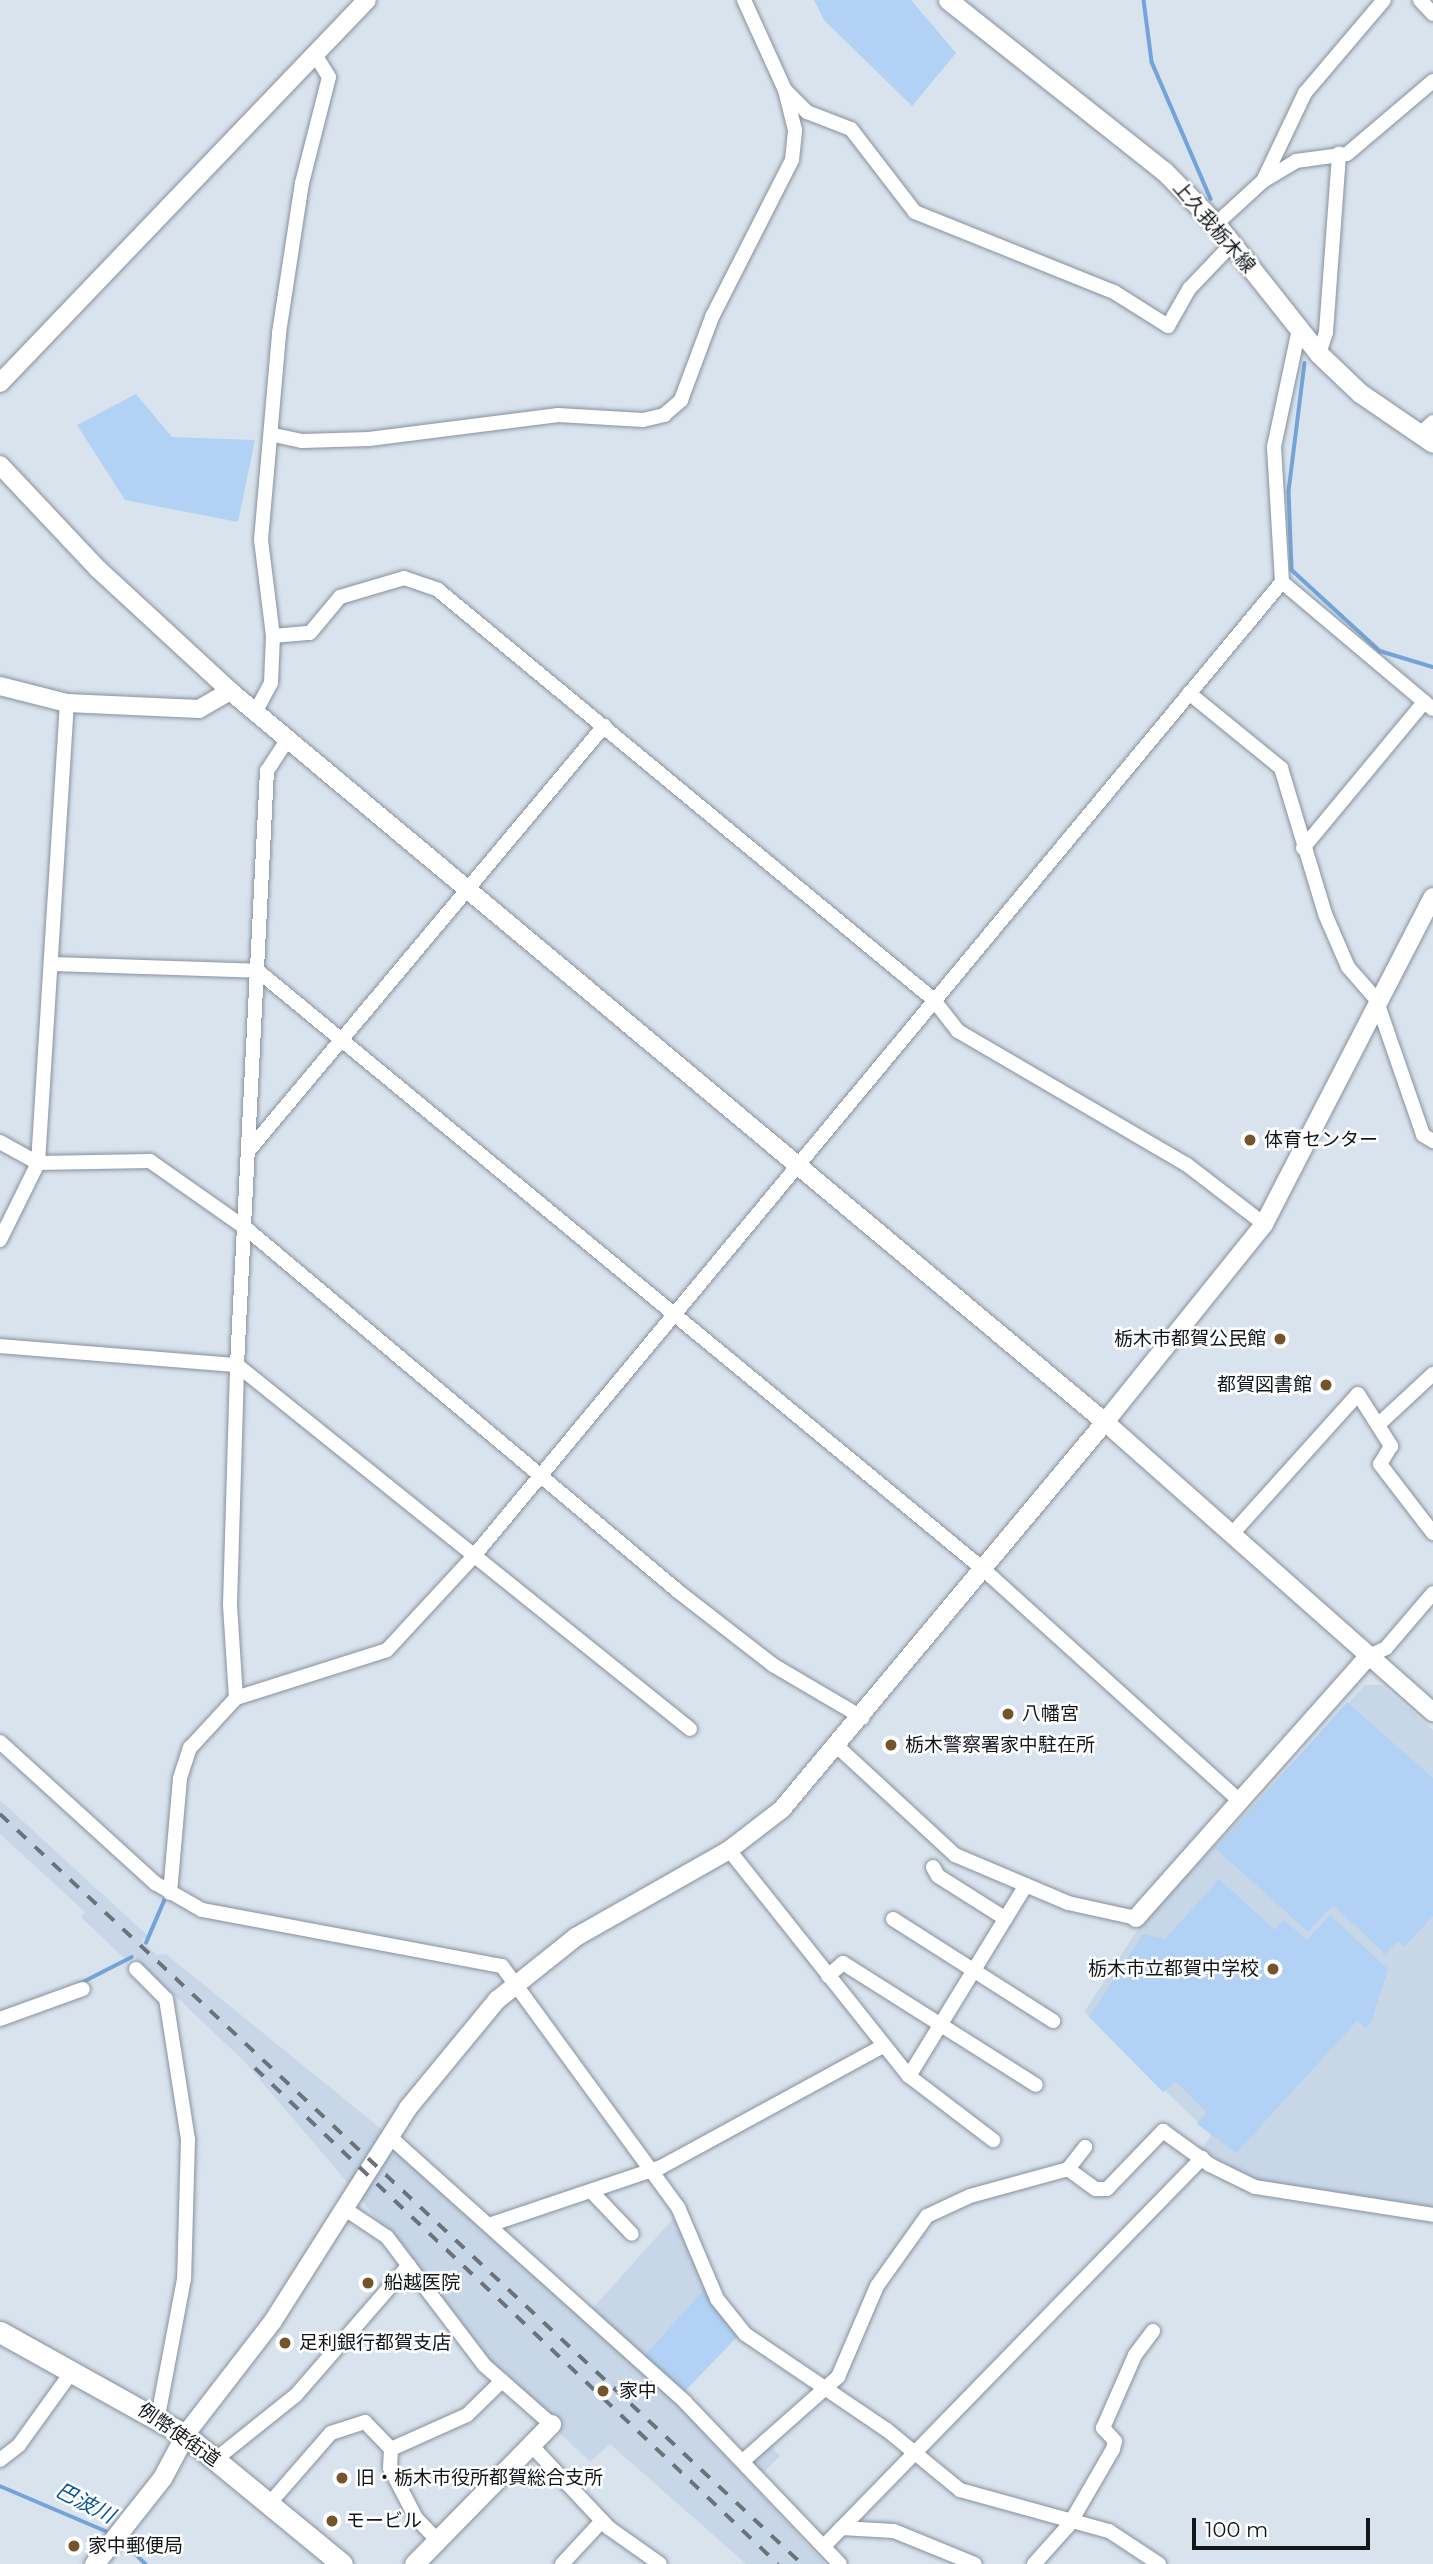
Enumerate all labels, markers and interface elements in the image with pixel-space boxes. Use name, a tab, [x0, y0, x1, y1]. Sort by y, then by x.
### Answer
street label: 上久我栃木線	[1168, 177, 1260, 277]
place label: 体育センター	[1264, 1129, 1378, 1151]
marker: 体育センター	[1242, 1132, 1258, 1148]
place label: 栃木市都賀公民館	[1114, 1328, 1266, 1350]
marker: 栃木市都賀公民館	[1272, 1331, 1288, 1347]
place label: 都賀図書館	[1217, 1374, 1312, 1396]
marker: 都賀図書館	[1318, 1377, 1334, 1393]
place label: 八幡宮	[1022, 1703, 1079, 1725]
marker: 八幡宮	[1000, 1706, 1016, 1722]
place label: 栃木警察署家中駐在所	[905, 1734, 1095, 1756]
marker: 栃木警察署家中駐在所	[883, 1737, 899, 1753]
place label: 栃木市立都賀中学校	[1088, 1958, 1259, 1980]
marker: 栃木市立都賀中学校	[1265, 1961, 1281, 1977]
place label: 船越医院	[384, 2272, 460, 2294]
marker: 船越医院	[358, 2273, 378, 2293]
place label: 足利銀行都賀支店	[299, 2332, 451, 2354]
marker: 足利銀行都賀支店	[277, 2335, 293, 2351]
place label: 家中	[619, 2380, 657, 2402]
marker: 家中	[593, 2381, 613, 2401]
street label: 例幣使街道	[134, 2398, 224, 2472]
place label: 旧・栃木市役所都賀総合支所	[356, 2467, 603, 2489]
marker: 旧・栃木市役所都賀総合支所	[334, 2470, 350, 2486]
water label: 巴波川	[51, 2477, 119, 2529]
scale bar	[1195, 2504, 1374, 2548]
place label: モービル	[346, 2510, 422, 2532]
marker: モービル	[324, 2513, 340, 2529]
text: 100 m	[1205, 2517, 1268, 2542]
place label: 家中郵便局	[88, 2535, 183, 2557]
marker: 家中郵便局	[66, 2538, 82, 2554]

